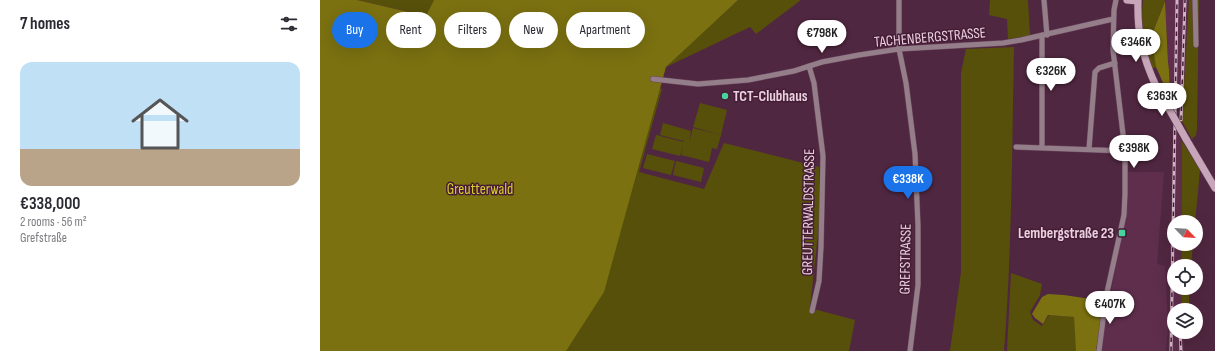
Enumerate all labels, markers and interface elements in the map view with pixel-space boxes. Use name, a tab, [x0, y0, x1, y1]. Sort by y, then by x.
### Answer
chip: Buy	[332, 12, 378, 48]
chip: Rent	[386, 12, 436, 48]
chip: Filters	[444, 12, 501, 48]
chip: New	[509, 12, 558, 48]
chip: Apartment	[566, 12, 645, 48]
icon: filters	[278, 13, 300, 35]
text: 7 homes	[20, 14, 70, 34]
pin: €798K	[794, 20, 850, 54]
street label: TACHENBERGSTRASSE	[873, 23, 987, 52]
text: €798K	[806, 25, 838, 41]
pin: €346K	[1108, 29, 1164, 63]
text: €346K	[1120, 34, 1152, 50]
pin: €326K	[1023, 58, 1079, 92]
text: €326K	[1036, 63, 1066, 79]
pin: €363K	[1134, 83, 1190, 117]
place label: TCT-Clubhaus	[733, 87, 808, 106]
icon: home	[124, 88, 196, 160]
text: €363K	[1146, 88, 1178, 104]
marker: TCT-Clubhaus	[720, 91, 730, 101]
pin: €398K	[1106, 135, 1162, 169]
text: €398K	[1118, 140, 1150, 156]
street label: GREUTTERWALDSTRASSE	[798, 149, 819, 275]
pin: €338K	[880, 166, 936, 200]
text: €338K	[892, 171, 924, 187]
park label: Greutterwald	[447, 180, 513, 199]
text: €338,000	[20, 194, 80, 214]
text: 2 rooms · 56 m²	[20, 214, 87, 230]
north arrow	[1167, 215, 1203, 251]
map controls	[1167, 215, 1203, 339]
street label: GREFSTRASSE	[895, 224, 916, 295]
place label: Lembergstraße 23	[1018, 224, 1114, 243]
marker: Lembergstraße 23	[1117, 228, 1127, 238]
text: Grefstraße	[20, 230, 67, 246]
button: locate	[1167, 259, 1203, 295]
pin: €407K	[1082, 291, 1138, 325]
text: €407K	[1094, 296, 1126, 312]
button: layers	[1167, 303, 1203, 339]

